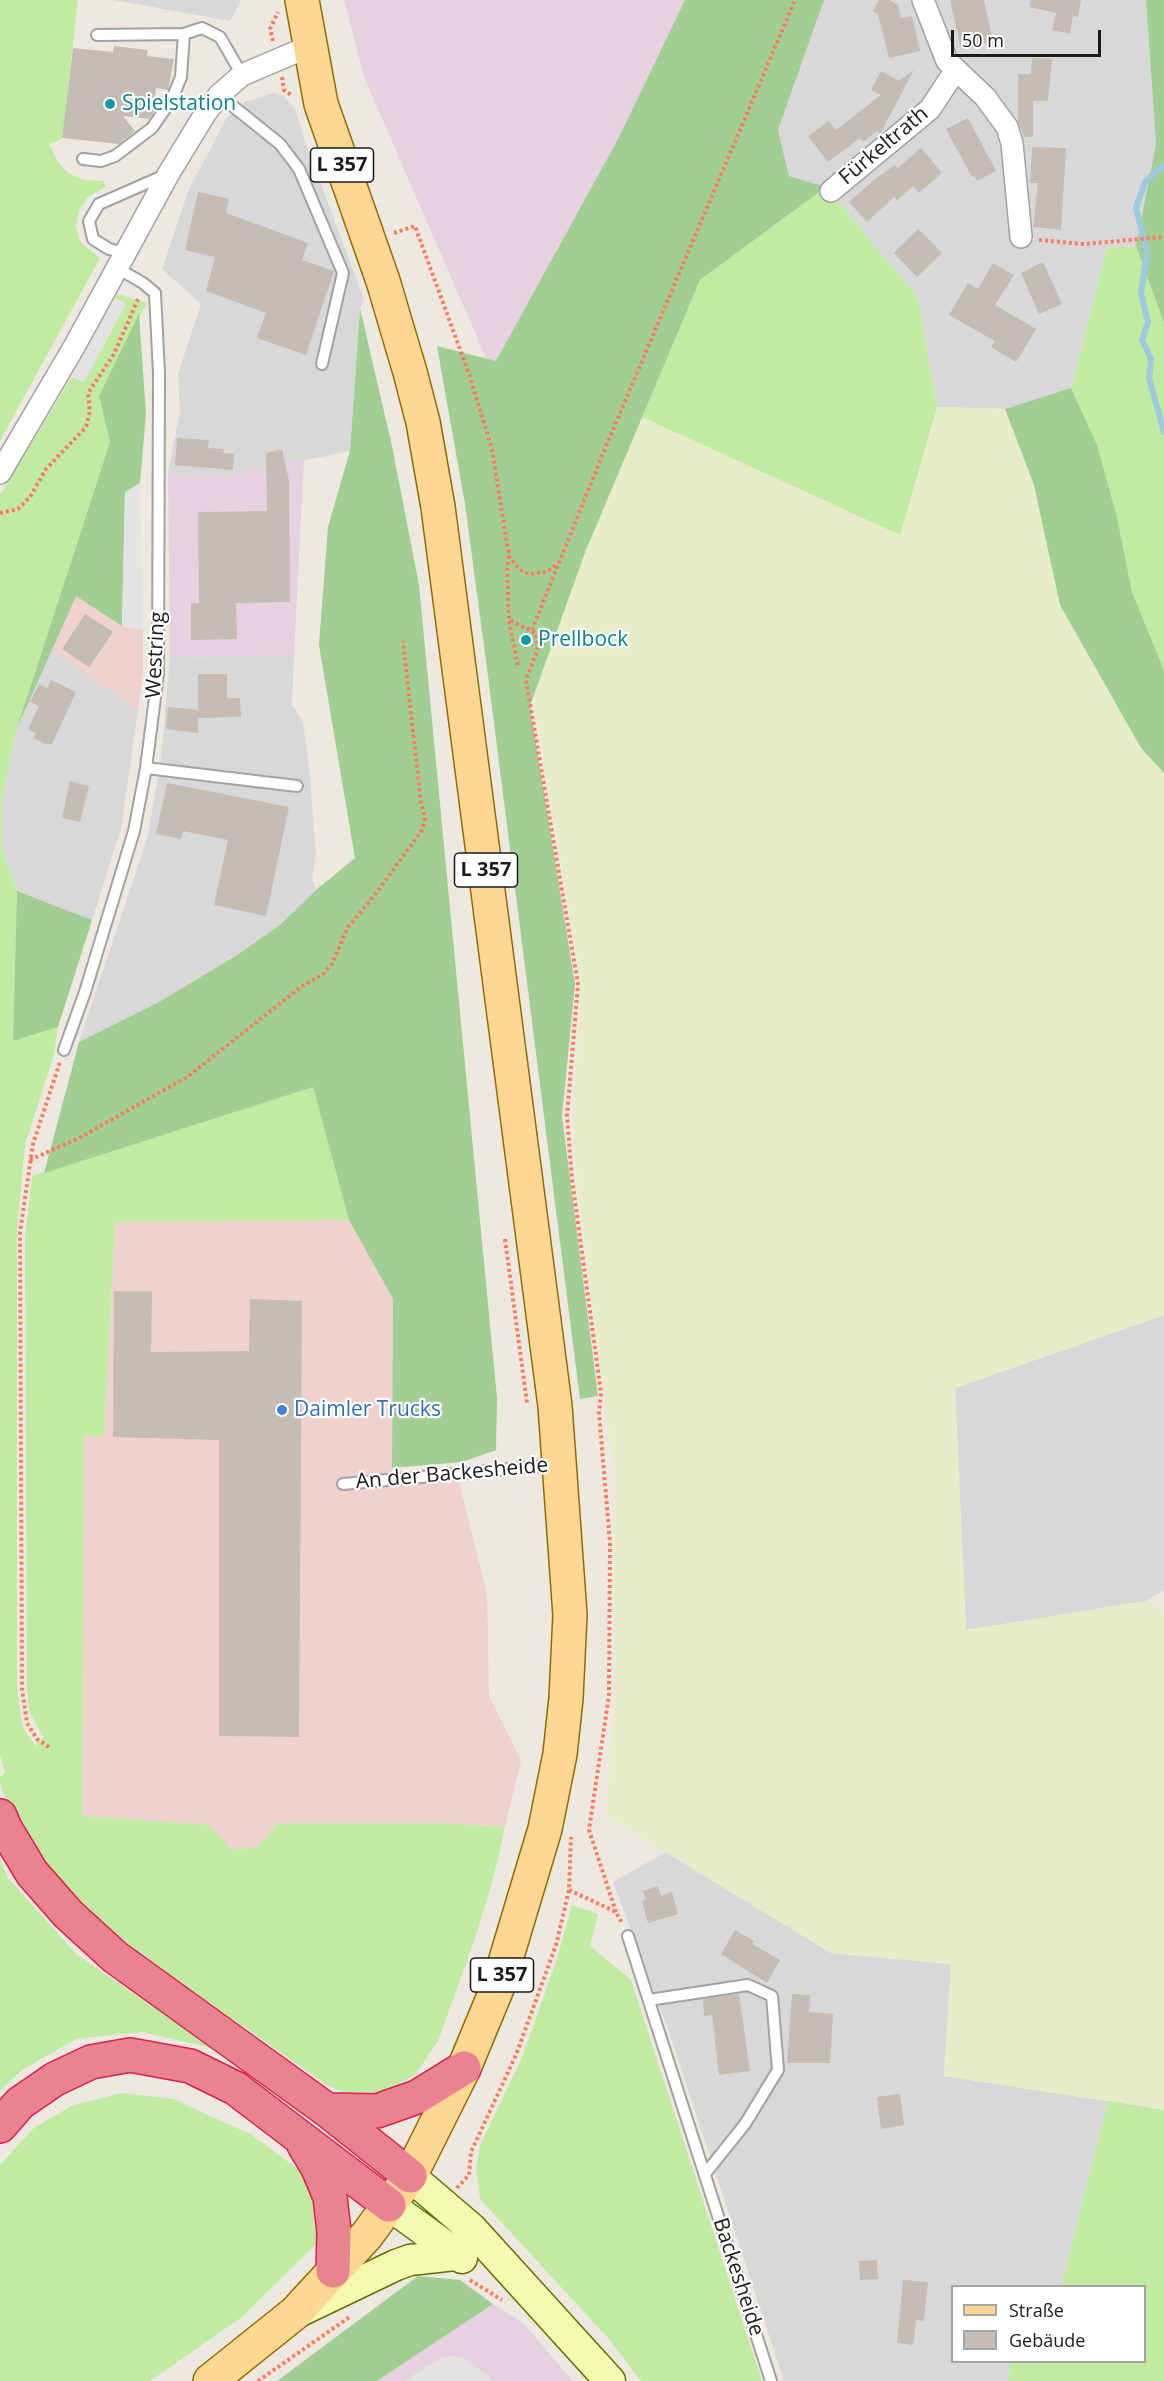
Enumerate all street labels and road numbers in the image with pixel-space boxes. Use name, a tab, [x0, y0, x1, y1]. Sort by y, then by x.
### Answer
street label: Fürkeltrath	[834, 101, 934, 191]
road number: L 357	[310, 148, 374, 182]
street label: Westring	[141, 611, 171, 699]
road number: L 357	[454, 853, 518, 887]
street label: An der Backesheide	[355, 1453, 549, 1495]
road number: L 357	[470, 1958, 534, 1992]
street label: Backesheide	[707, 2215, 769, 2339]

